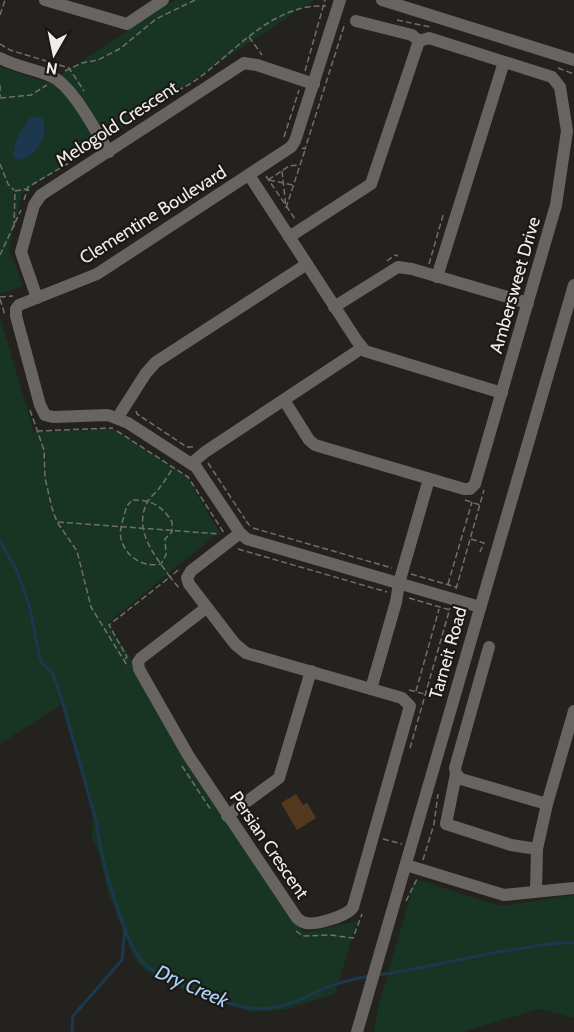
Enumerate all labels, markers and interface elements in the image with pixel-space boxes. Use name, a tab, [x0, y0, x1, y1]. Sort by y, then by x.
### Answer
north arrow	[24, 24, 84, 84]
text: N	[45, 58, 59, 79]
street label: Melogold Crescent	[52, 76, 182, 172]
street label: Clementine Boulevard	[76, 161, 230, 269]
street label: Ambersweet Drive	[485, 214, 545, 356]
street label: Tarneit Road	[424, 604, 472, 702]
street label: Persian Crescent	[225, 787, 313, 903]
water label: Dry Creek	[152, 959, 233, 1013]

